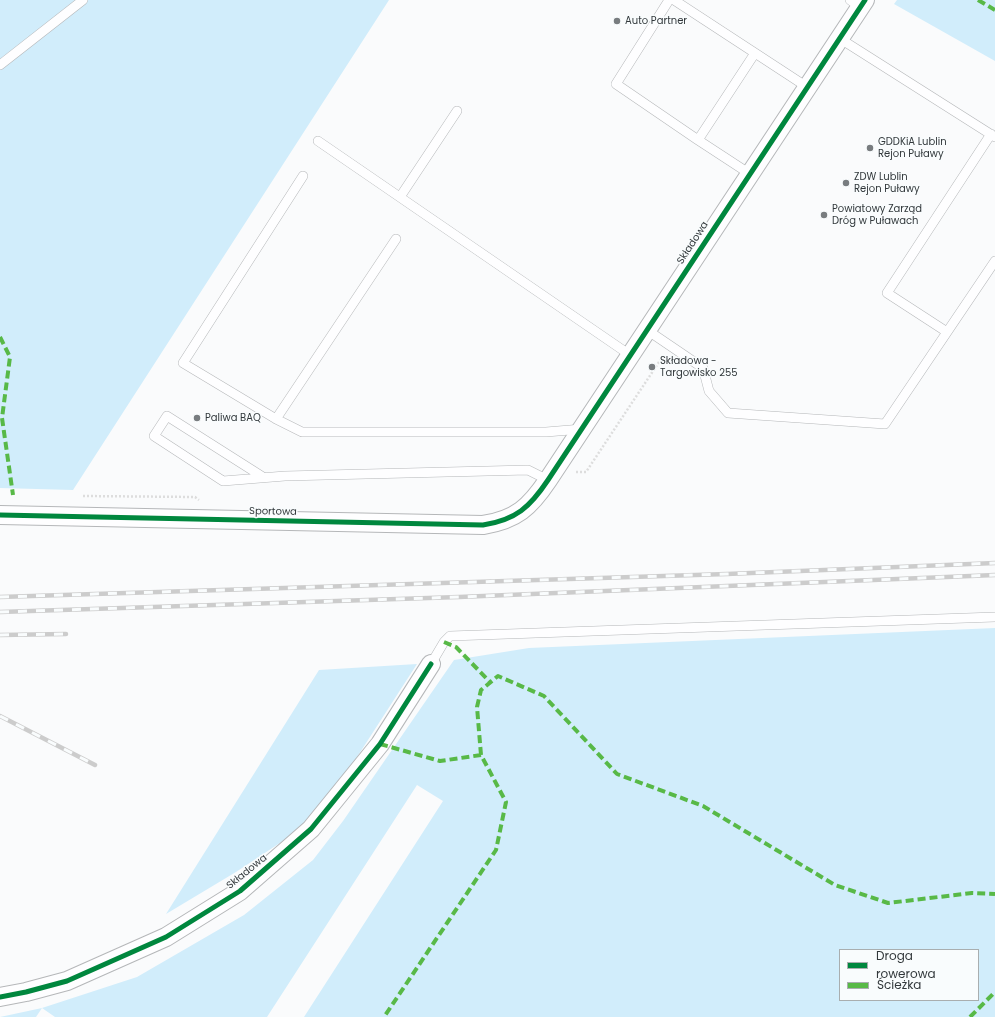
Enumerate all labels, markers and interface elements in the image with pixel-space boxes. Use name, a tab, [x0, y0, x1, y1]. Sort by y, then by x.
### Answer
place label: Auto Partner	[625, 15, 687, 27]
marker: Auto Partner	[612, 16, 622, 26]
place label: GDDKiA Lublin Rejon Puławy	[878, 136, 947, 160]
marker: GDDKiA Lublin Rejon Puławy	[865, 143, 875, 153]
place label: ZDW Lublin Rejon Puławy	[854, 171, 920, 194]
marker: ZDW Lublin Rejon Puławy	[841, 178, 851, 188]
place label: Powiatowy Zarząd Dróg w Puławach	[832, 203, 922, 226]
marker: Powiatowy Zarząd Dróg w Puławach	[819, 210, 829, 220]
street label: Składowa	[675, 219, 711, 267]
place label: Składowa - Targowisko 255	[660, 355, 737, 378]
marker: Składowa - Targowisko 255	[647, 362, 657, 372]
place label: Paliwa BAQ	[205, 412, 261, 424]
marker: Paliwa BAQ	[192, 413, 202, 423]
street label: Sportowa	[249, 506, 297, 518]
street label: Składowa	[224, 852, 270, 892]
text: Droga rowerowa	[876, 947, 936, 982]
legend	[839, 949, 979, 1001]
text: Ścieżka	[877, 976, 921, 993]

